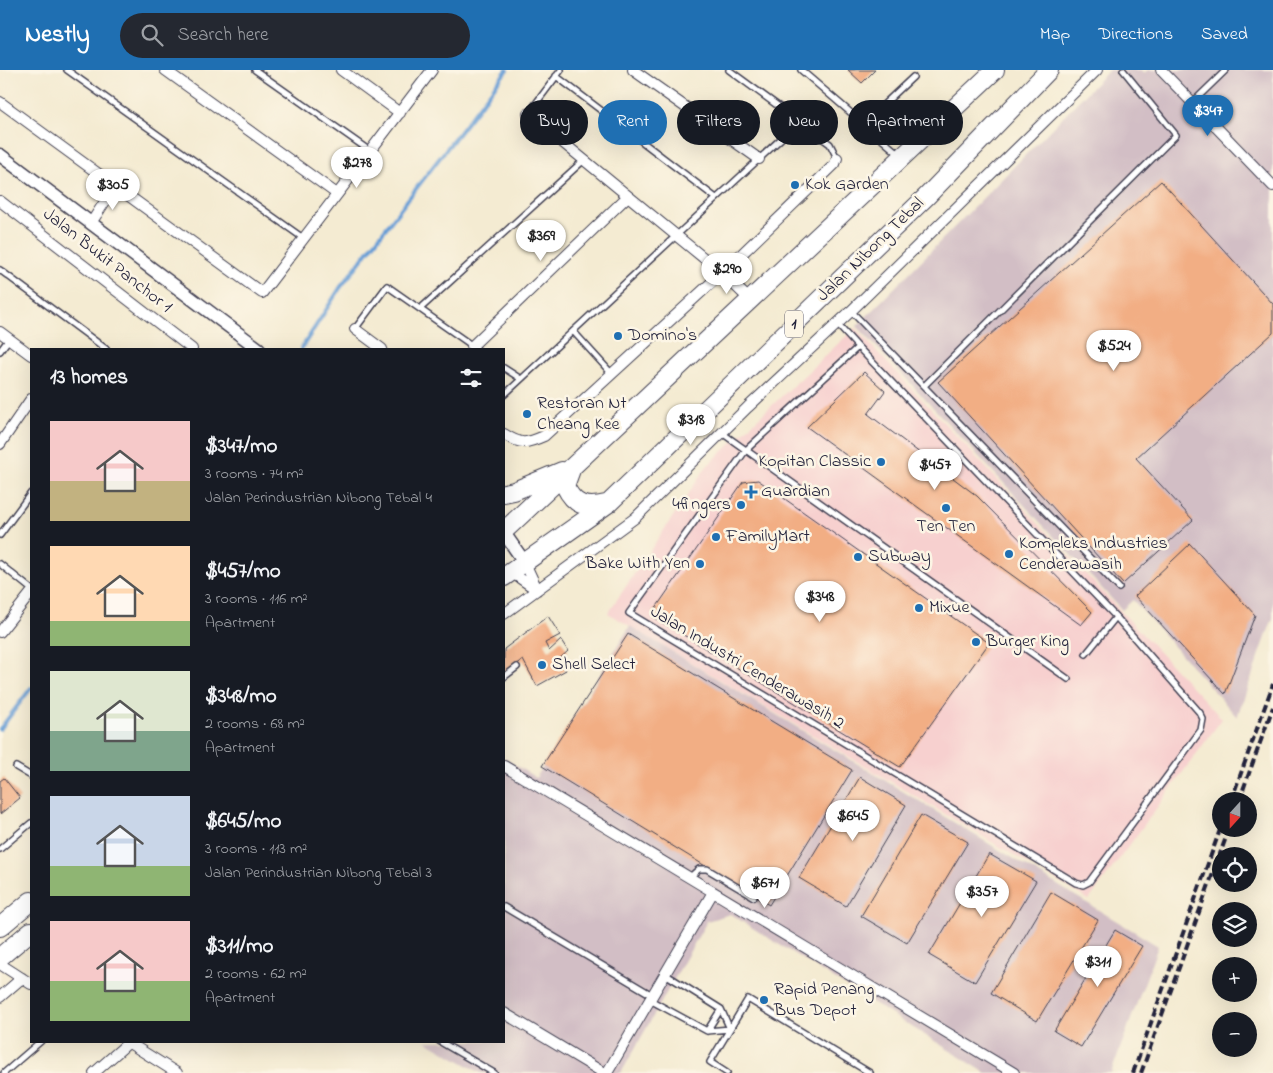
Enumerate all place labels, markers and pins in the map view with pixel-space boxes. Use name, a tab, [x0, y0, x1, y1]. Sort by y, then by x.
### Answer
pin: $347	[1178, 94, 1238, 137]
pin: $278	[327, 146, 387, 189]
pin: $305	[83, 168, 143, 211]
place label: Kok Garden	[805, 172, 889, 198]
marker: Kok Garden	[789, 179, 801, 191]
pin: $369	[511, 220, 571, 262]
pin: $290	[697, 252, 757, 295]
place label: Domino's	[627, 323, 697, 349]
marker: Domino's	[612, 330, 624, 342]
pin: $524	[1084, 330, 1144, 372]
place label: Restoran Nt Cheang Kee	[537, 391, 626, 439]
pin: $318	[661, 404, 721, 446]
marker: Restoran Nt Cheang Kee	[521, 408, 533, 420]
pin: $457	[905, 448, 965, 491]
place label: Kopitan Classic	[759, 449, 871, 475]
marker: Kopitan Classic	[875, 456, 887, 468]
place label: Guardian	[761, 479, 830, 505]
marker: Guardian	[745, 486, 757, 498]
place label: 4fingers	[672, 492, 731, 519]
marker: 4fingers	[735, 499, 747, 511]
marker: Ten Ten	[940, 502, 952, 514]
place label: Ten Ten	[916, 514, 976, 540]
place label: FamilyMart	[725, 524, 810, 550]
marker: FamilyMart	[710, 531, 722, 543]
place label: Kompleks Industries Cenderawasih	[1019, 531, 1168, 578]
place label: Subway	[868, 544, 931, 570]
marker: Kompleks Industries Cenderawasih	[1003, 548, 1015, 560]
place label: Bake With Yen	[584, 551, 690, 577]
marker: Subway	[852, 551, 864, 563]
marker: Bake With Yen	[694, 558, 706, 570]
pin: $348	[790, 580, 850, 623]
place label: Mixue	[929, 595, 970, 621]
marker: Mixue	[913, 602, 925, 614]
place label: Burger King	[985, 629, 1069, 656]
marker: Burger King	[970, 636, 982, 648]
place label: Shell Select	[552, 652, 635, 678]
marker: Shell Select	[536, 659, 548, 671]
pin: $645	[823, 800, 883, 842]
pin: $671	[735, 866, 795, 909]
pin: $357	[952, 876, 1012, 918]
pin: $311	[1068, 946, 1128, 988]
place label: Rapid Penang Bus Depot	[773, 977, 874, 1024]
marker: Rapid Penang Bus Depot	[758, 994, 770, 1006]

